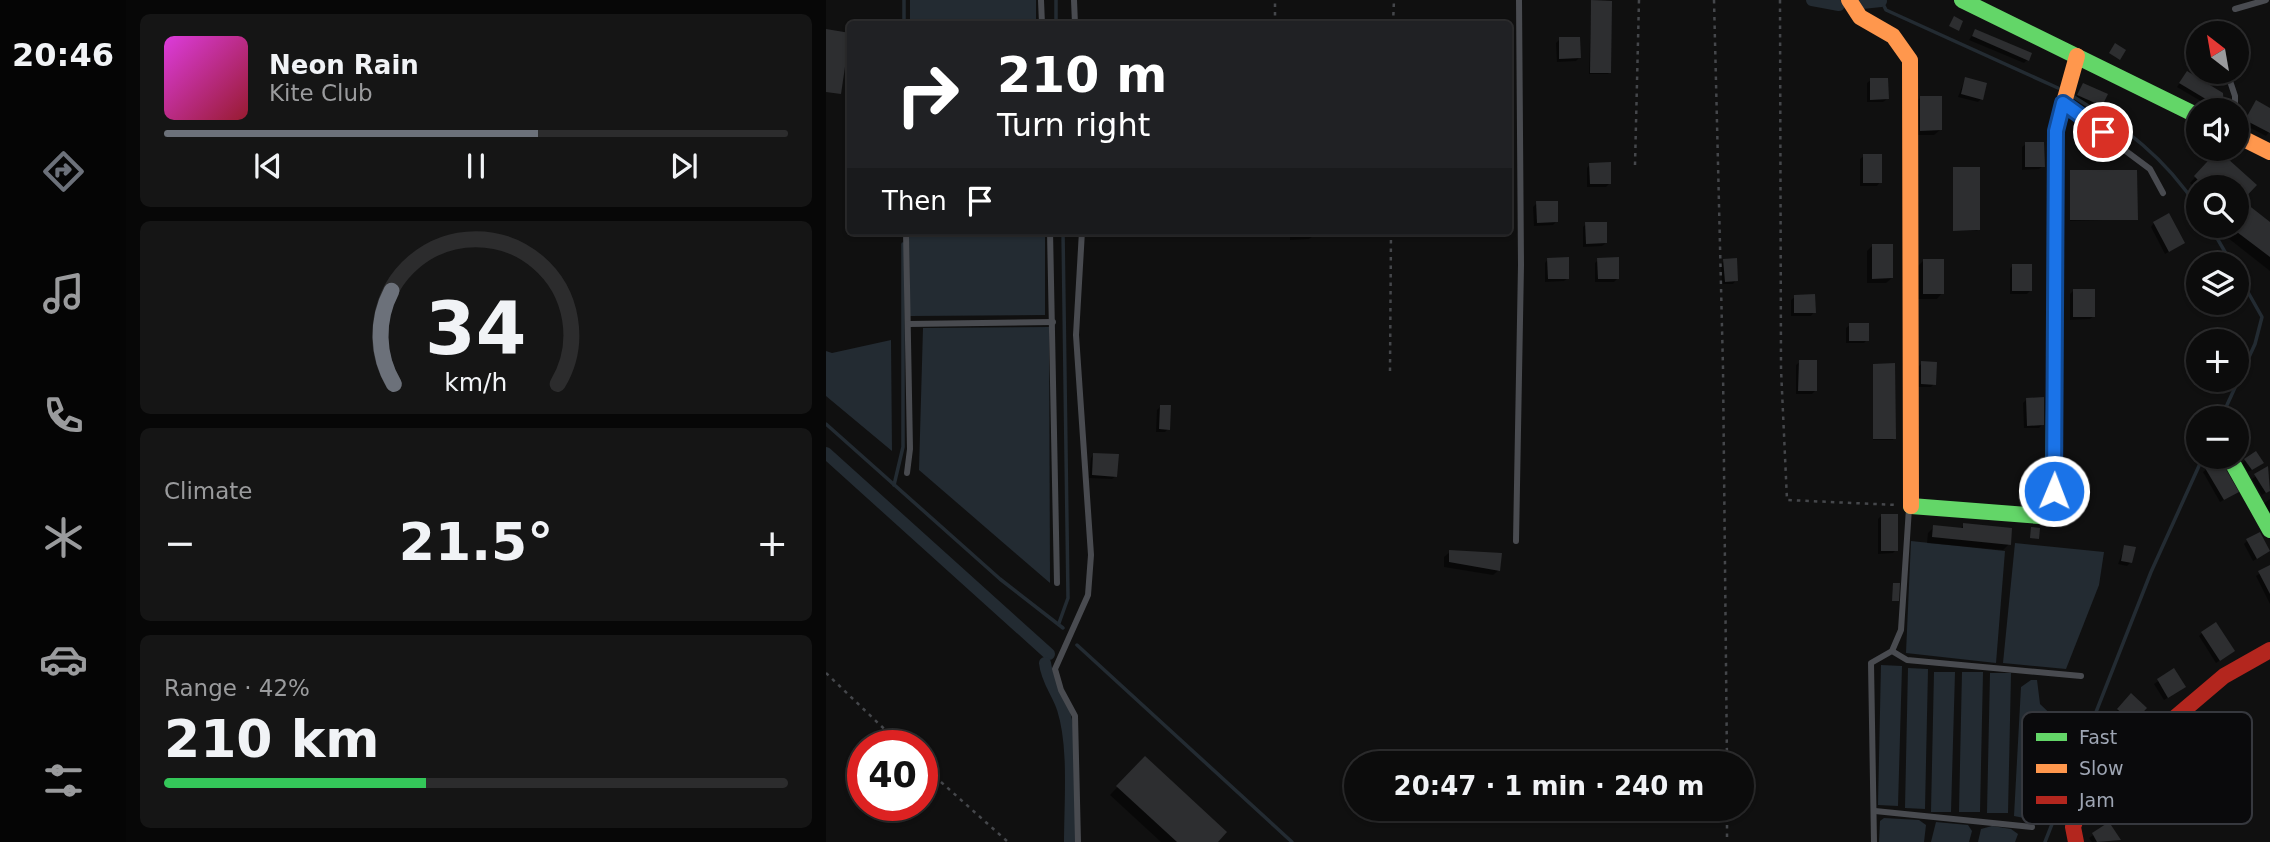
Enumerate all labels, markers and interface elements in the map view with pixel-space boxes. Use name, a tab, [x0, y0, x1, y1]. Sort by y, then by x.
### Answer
north arrow	[2186, 21, 2249, 84]
map controls	[2186, 21, 2249, 469]
text: 20:46	[12, 36, 114, 74]
text: 210 m	[997, 47, 1167, 104]
icon: right	[882, 49, 973, 140]
text: Neon Rain	[269, 50, 419, 80]
text: Kite Club	[269, 80, 373, 106]
button: sound	[2186, 98, 2249, 161]
pin	[2073, 102, 2133, 162]
text: Turn right	[997, 106, 1150, 144]
icon: arrive	[2084, 113, 2122, 151]
icon: directions	[39, 147, 88, 196]
icon: previous	[249, 147, 287, 185]
icon: pause	[457, 147, 495, 185]
icon: next	[665, 147, 703, 185]
button: search	[2186, 175, 2249, 238]
icon: arrive	[961, 182, 999, 220]
text: Then	[882, 186, 947, 216]
button: layers	[2186, 252, 2249, 315]
icon: music	[39, 269, 88, 318]
text: 34	[425, 286, 527, 371]
button: +	[2186, 329, 2249, 392]
text: km/h	[444, 367, 508, 396]
icon: phone	[39, 391, 88, 440]
button: −	[2186, 406, 2249, 469]
position arrow	[2017, 454, 2091, 528]
text: Climate	[164, 478, 253, 504]
text: 21.5°	[399, 512, 553, 572]
icon: climate	[39, 513, 88, 562]
text: −	[164, 521, 196, 565]
text: +	[756, 521, 788, 565]
icon: car	[39, 635, 88, 684]
text: Range · 42%	[164, 675, 310, 701]
text: 210 km	[164, 709, 379, 769]
legend	[2022, 712, 2252, 824]
text: Fast	[2079, 726, 2117, 748]
speed limit sign: 40	[847, 730, 938, 821]
icon: filters	[39, 756, 88, 805]
text: Slow	[2079, 757, 2124, 779]
text: 20:47 · 1 min · 240 m	[1394, 771, 1704, 801]
text: Jam	[2078, 789, 2115, 811]

